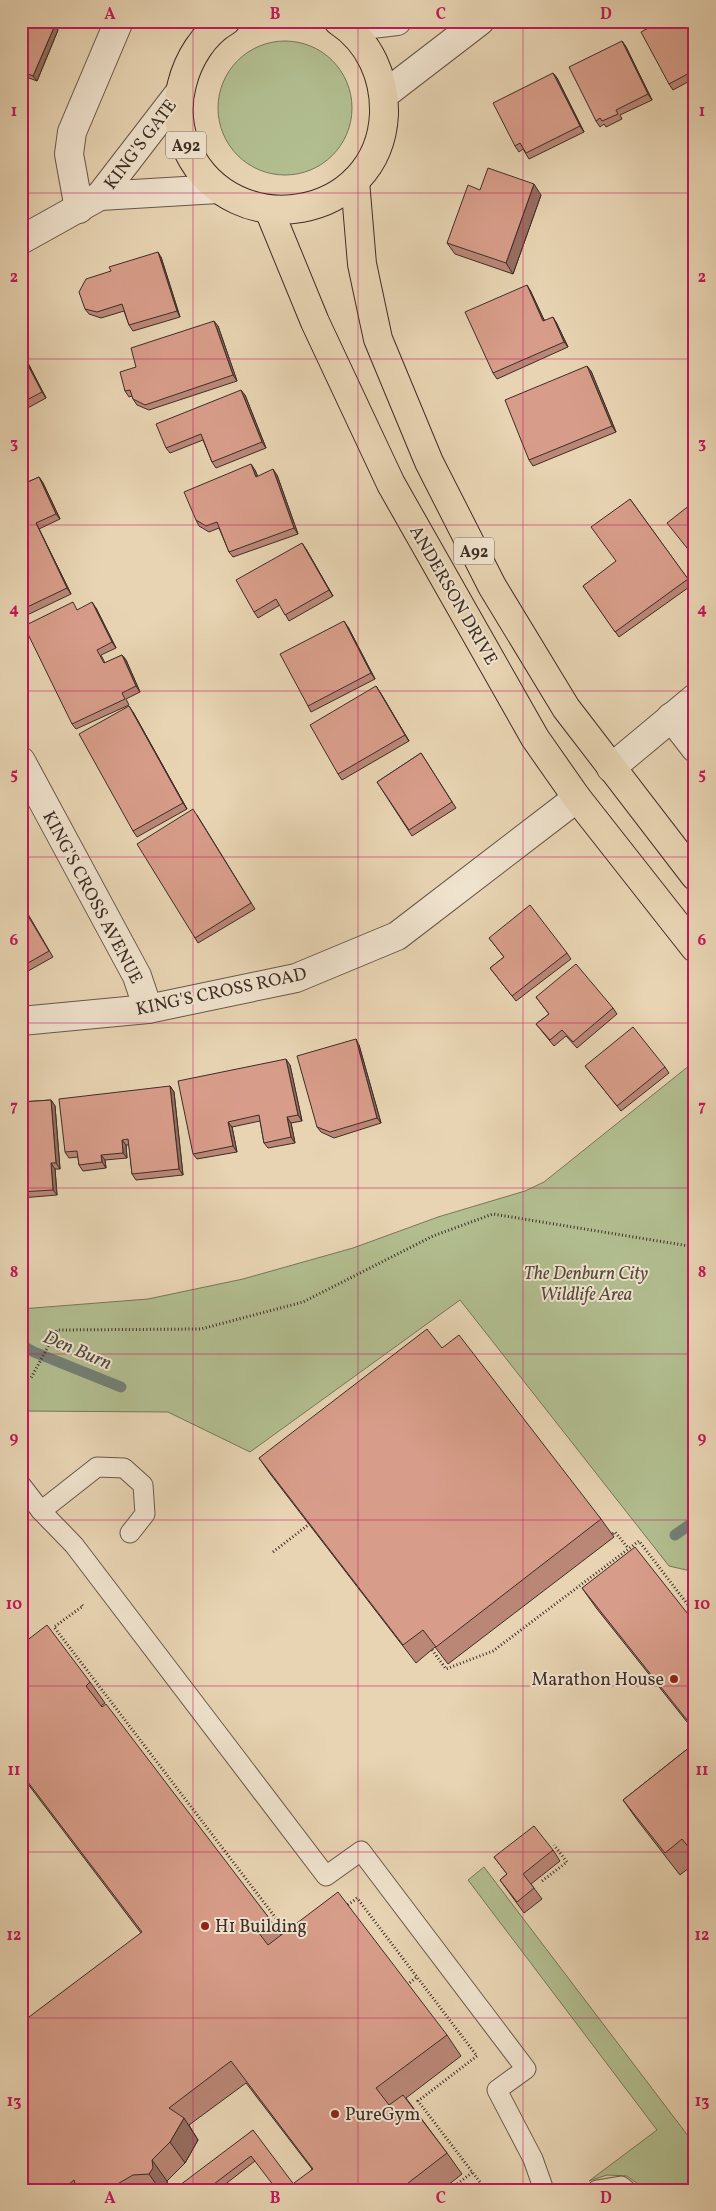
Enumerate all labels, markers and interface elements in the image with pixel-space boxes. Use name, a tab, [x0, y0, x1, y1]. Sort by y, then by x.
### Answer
text: A	[104, 4, 116, 26]
text: B	[270, 4, 281, 26]
text: C	[436, 4, 446, 26]
text: D	[600, 4, 612, 26]
street label: KING'S GATE	[99, 94, 184, 195]
text: 1	[11, 101, 17, 123]
text: 1	[699, 101, 705, 123]
road number: A92	[166, 132, 206, 158]
text: 2	[10, 267, 18, 289]
text: 2	[698, 267, 706, 289]
text: 3	[10, 433, 18, 455]
text: 3	[698, 433, 706, 455]
street label: ANDERSON DRIVE	[403, 521, 503, 670]
road number: A92	[454, 538, 494, 564]
text: 4	[9, 599, 19, 621]
text: 4	[697, 599, 707, 621]
text: 5	[10, 764, 18, 786]
text: 5	[698, 764, 706, 786]
street label: KING'S CROSS AVENUE	[35, 807, 148, 989]
text: 6	[10, 930, 19, 952]
text: 6	[698, 930, 707, 952]
street label: KING'S CROSS ROAD	[134, 962, 309, 1023]
text: 7	[10, 1096, 18, 1118]
text: 7	[698, 1096, 706, 1118]
text: 8	[10, 1262, 18, 1284]
park label: The Denburn City Wildlife Area	[524, 1262, 648, 1308]
text: 8	[698, 1262, 706, 1284]
water label: Den Burn	[39, 1325, 116, 1377]
text: 9	[10, 1428, 19, 1450]
text: 9	[698, 1428, 707, 1450]
text: 10	[6, 1594, 22, 1616]
text: 10	[694, 1594, 710, 1616]
place label: Marathon House	[532, 1668, 664, 1693]
marker: Marathon House	[668, 1673, 680, 1685]
text: 11	[8, 1760, 20, 1782]
text: 11	[696, 1760, 708, 1782]
place label: H1 Building	[215, 1915, 307, 1940]
marker: H1 Building	[199, 1920, 211, 1932]
text: 12	[7, 1925, 21, 1947]
text: 12	[695, 1925, 709, 1947]
text: 13	[7, 2091, 21, 2113]
text: 13	[695, 2091, 709, 2113]
place label: PureGym	[345, 2103, 421, 2128]
marker: PureGym	[329, 2108, 341, 2120]
text: A	[104, 2188, 116, 2210]
text: B	[270, 2188, 281, 2210]
text: C	[436, 2188, 446, 2210]
text: D	[600, 2188, 612, 2210]

